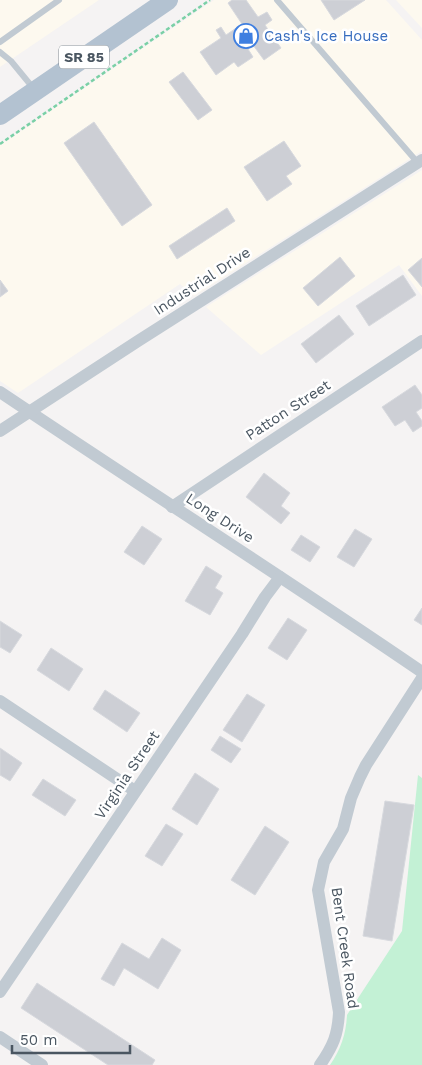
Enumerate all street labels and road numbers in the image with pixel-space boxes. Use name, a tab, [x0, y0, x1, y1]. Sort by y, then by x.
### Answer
road number: SR 85	[59, 46, 109, 68]
street label: Industrial Drive	[150, 243, 254, 319]
street label: Patton Street	[242, 376, 334, 444]
street label: Long Drive	[183, 489, 257, 547]
street label: Virginia Street	[91, 727, 164, 823]
street label: Bent Creek Road	[328, 886, 362, 1010]

